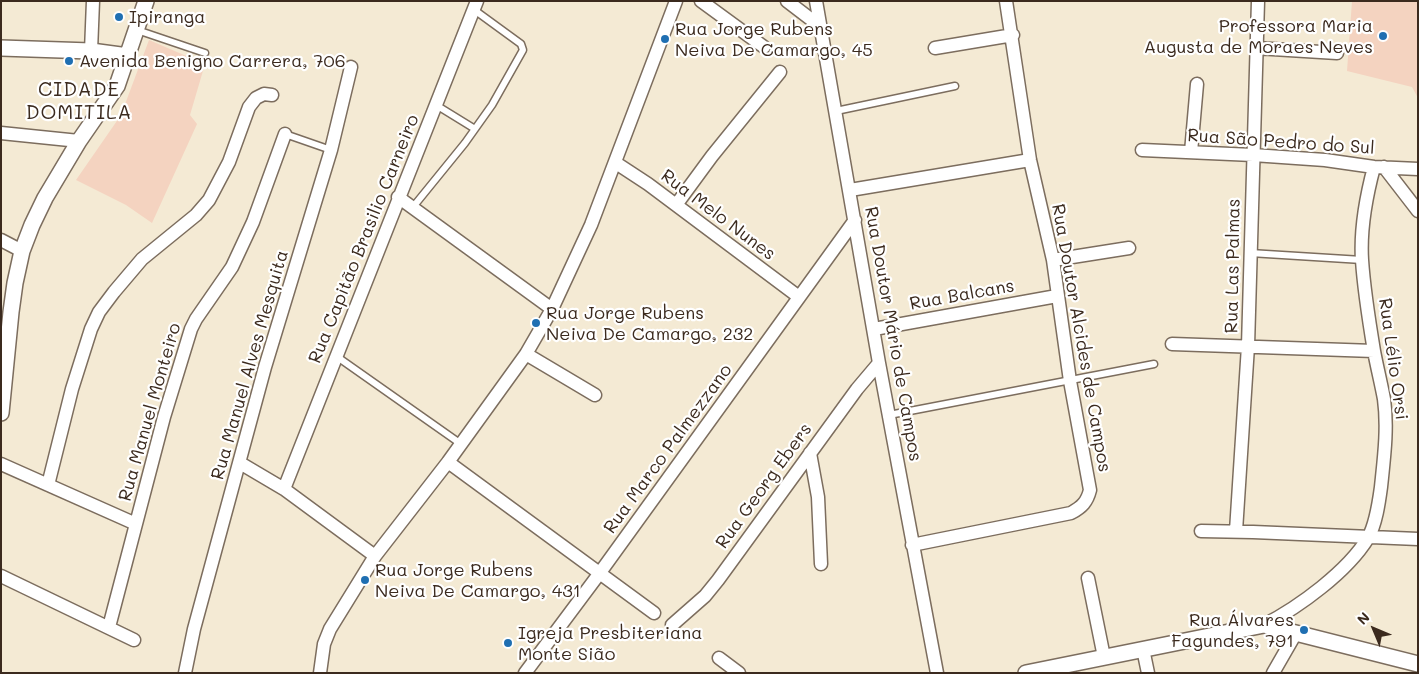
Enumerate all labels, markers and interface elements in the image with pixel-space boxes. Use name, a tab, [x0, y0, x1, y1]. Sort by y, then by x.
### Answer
place label: Ipiranga	[129, 6, 205, 28]
marker: Ipiranga	[113, 11, 125, 23]
place label: Professora Maria Augusta de Moraes Neves	[1144, 15, 1373, 58]
place label: Rua Jorge Rubens Neiva De Camargo, 45	[675, 18, 873, 60]
marker: Professora Maria Augusta de Moraes Neves	[1377, 30, 1389, 42]
marker: Rua Jorge Rubens Neiva De Camargo, 45	[659, 33, 671, 45]
place label: Avenida Benigno Carrera, 706	[79, 50, 346, 72]
marker: Avenida Benigno Carrera, 706	[63, 55, 75, 67]
district label: CIDADE DOMITILA	[25, 78, 133, 125]
street label: Rua Capitão Brasilio Carneiro	[304, 112, 424, 366]
street label: Rua São Pedro do Sul	[1187, 125, 1375, 159]
street label: Rua Melo Nunes	[656, 165, 780, 265]
street label: Rua Las Palmas	[1221, 199, 1245, 333]
street label: Rua Doutor Alcides de Campos	[1047, 202, 1115, 474]
street label: Rua Doutor Mário de Campos	[860, 205, 926, 463]
street label: Rua Manuel Alves Mesquita	[207, 248, 293, 482]
street label: Rua Balcans	[908, 275, 1016, 315]
street label: Rua Lélio Orsi	[1374, 297, 1412, 421]
place label: Rua Jorge Rubens Neiva De Camargo, 232	[546, 302, 753, 344]
marker: Rua Jorge Rubens Neiva De Camargo, 232	[530, 317, 542, 329]
street label: Rua Manuel Monteiro	[114, 320, 186, 504]
street label: Rua Marco Palmezzano	[599, 360, 737, 538]
street label: Rua Georg Ebers	[711, 419, 817, 553]
place label: Rua Jorge Rubens Neiva De Camargo, 431	[375, 559, 581, 602]
marker: Rua Jorge Rubens Neiva De Camargo, 431	[359, 574, 371, 586]
north arrow	[1349, 604, 1399, 654]
text: N	[1353, 608, 1374, 629]
place label: Rua Álvares Fagundes, 791	[1171, 609, 1294, 652]
place label: Igreja Presbiteriana Monte Sião	[518, 622, 702, 664]
marker: Rua Álvares Fagundes, 791	[1298, 624, 1310, 636]
marker: Igreja Presbiteriana Monte Sião	[502, 637, 514, 649]

